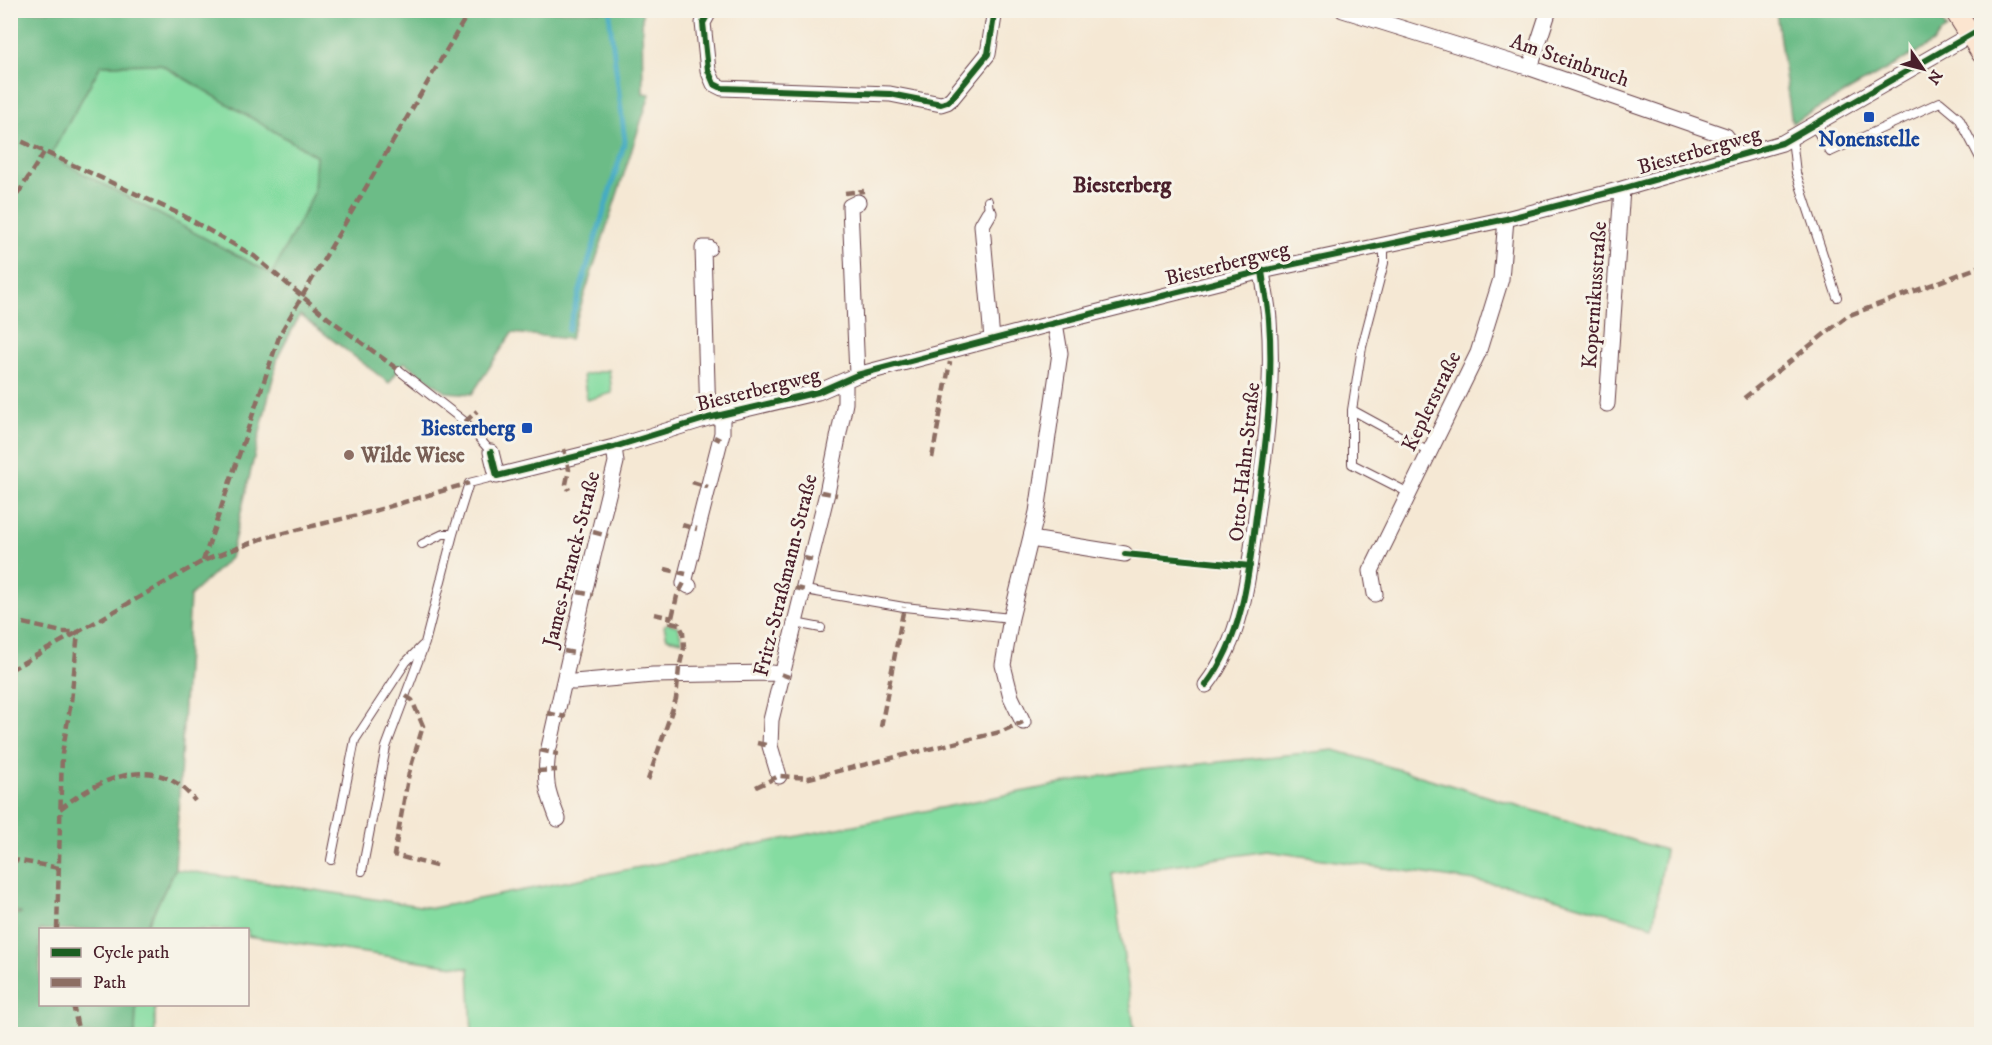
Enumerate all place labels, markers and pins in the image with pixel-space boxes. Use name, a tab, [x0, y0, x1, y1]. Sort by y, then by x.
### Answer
marker: Nonenstelle	[1862, 110, 1876, 124]
place label: Nonenstelle	[1818, 127, 1920, 153]
place label: Biesterberg	[421, 416, 516, 442]
marker: Biesterberg	[520, 421, 534, 435]
place label: Wilde Wiese	[360, 443, 465, 469]
marker: Wilde Wiese	[342, 448, 356, 462]

